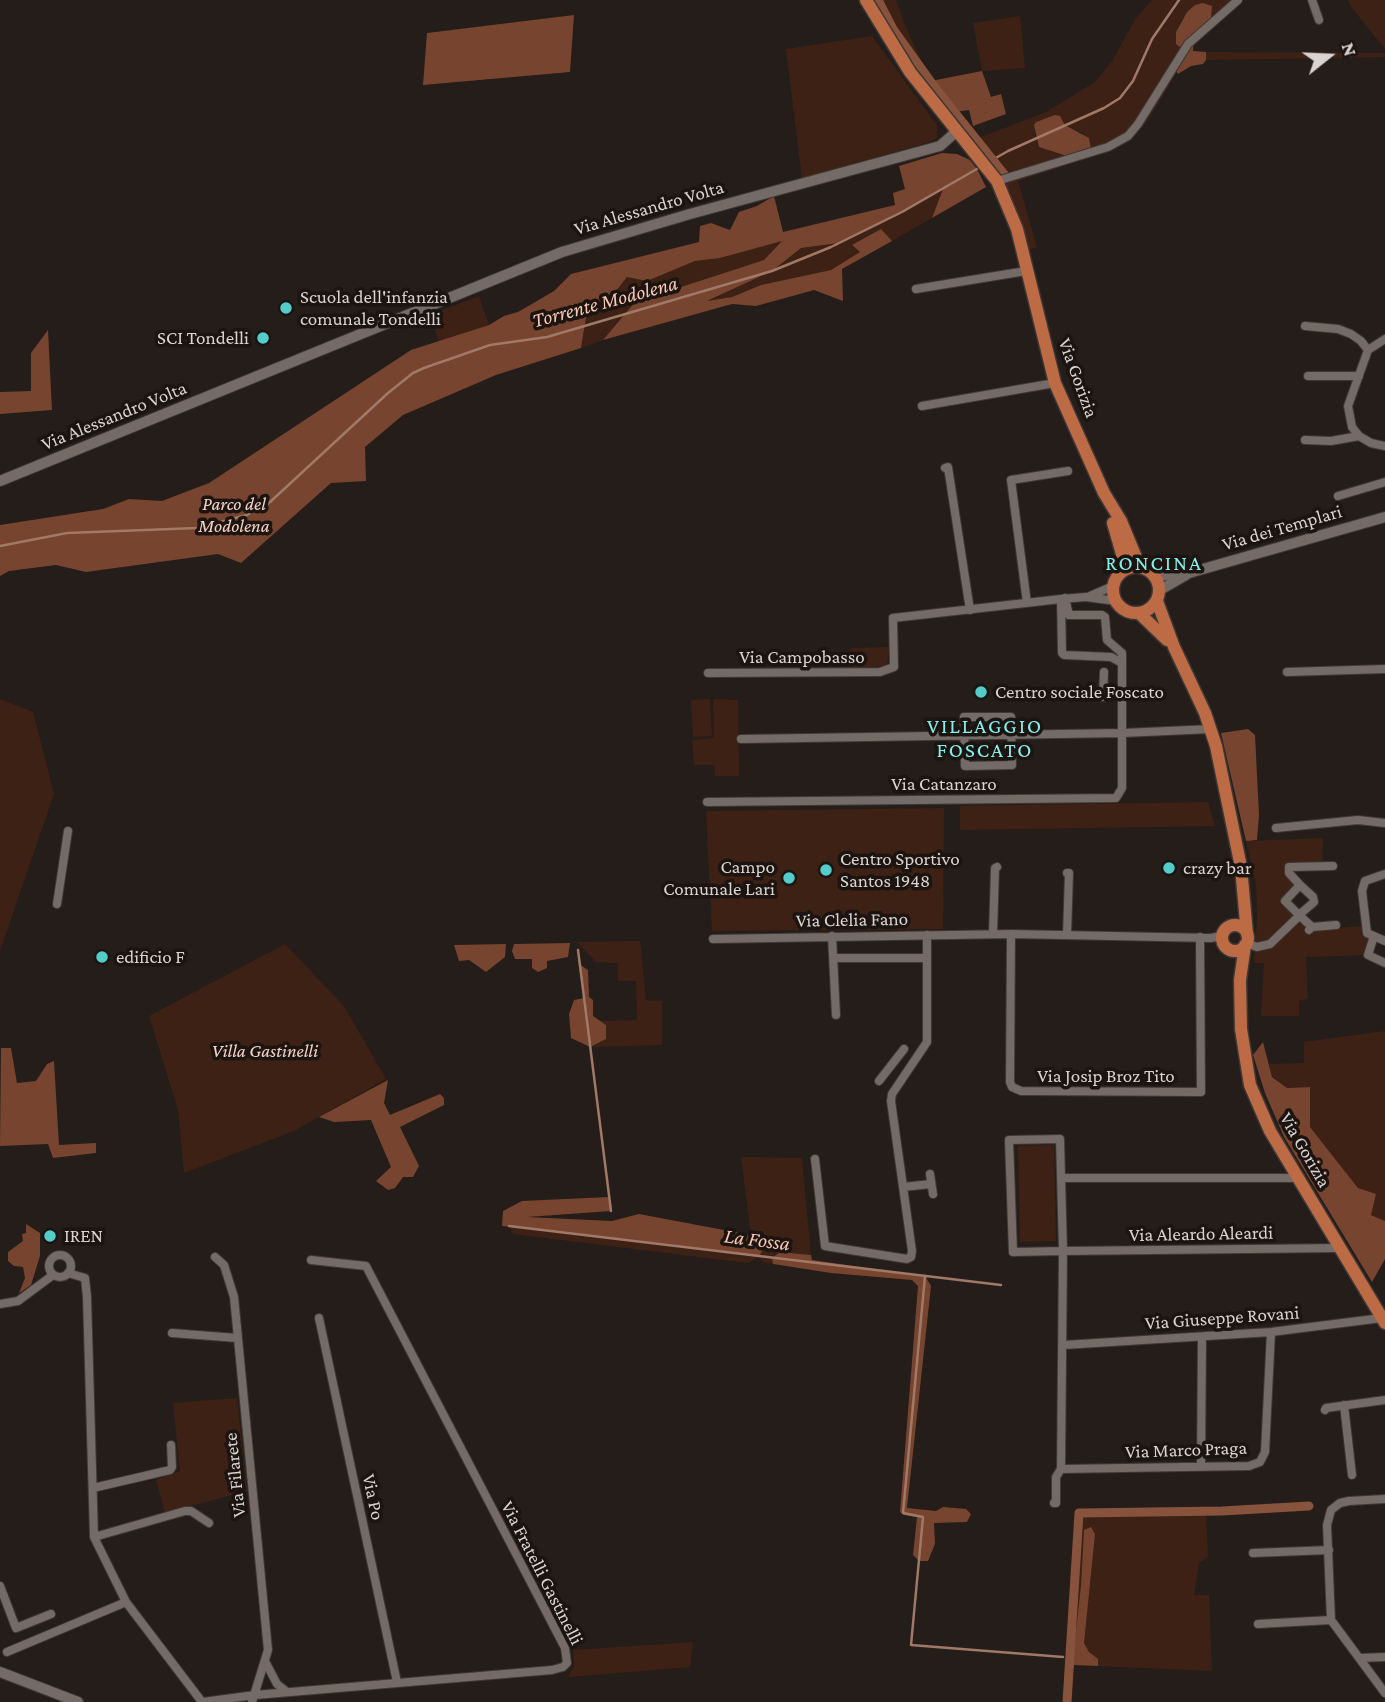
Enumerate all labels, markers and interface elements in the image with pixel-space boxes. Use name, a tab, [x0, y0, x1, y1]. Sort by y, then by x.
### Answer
north arrow	[1294, 21, 1364, 91]
text: N	[1337, 40, 1361, 59]
street label: Via Alessandro Volta	[571, 176, 727, 240]
water label: Torrente Modolena	[530, 271, 680, 333]
place label: Scuola dell'infanzia comunale Tondelli	[300, 286, 448, 330]
marker: Scuola dell'infanzia comunale Tondelli	[278, 300, 294, 316]
place label: SCI Tondelli	[157, 327, 249, 349]
marker: SCI Tondelli	[255, 330, 271, 346]
street label: Via Gorizia	[1053, 335, 1103, 421]
street label: Via Alessandro Volta	[38, 376, 190, 456]
park label: Parco del Modolena	[198, 493, 270, 537]
street label: Via dei Templari	[1220, 500, 1344, 556]
district label: RONCINA	[1106, 551, 1202, 577]
street label: Via Campobasso	[739, 646, 865, 668]
place label: Centro sociale Foscato	[995, 681, 1164, 703]
marker: Centro sociale Foscato	[973, 684, 989, 700]
district label: VILLAGGIO FOSCATO	[928, 714, 1042, 764]
street label: Via Catanzaro	[891, 773, 997, 795]
place label: Centro Sportivo Santos 1948	[840, 848, 960, 892]
place label: Campo Comunale Lari	[663, 856, 775, 900]
place label: crazy bar	[1183, 857, 1252, 879]
marker: crazy bar	[1161, 860, 1177, 876]
marker: Centro Sportivo Santos 1948	[818, 862, 834, 878]
marker: Campo Comunale Lari	[781, 870, 797, 886]
street label: Via Clelia Fano	[796, 908, 908, 932]
place label: edificio F	[116, 946, 185, 968]
marker: edificio F	[94, 949, 110, 965]
park label: Villa Gastinelli	[212, 1040, 318, 1062]
street label: Via Josip Broz Tito	[1037, 1065, 1175, 1087]
street label: Via Gorizia	[1274, 1108, 1336, 1192]
street label: Via Aleardo Aleardi	[1129, 1221, 1273, 1247]
water label: La Fossa	[723, 1223, 791, 1257]
place label: IREN	[64, 1225, 103, 1247]
marker: IREN	[42, 1228, 58, 1244]
street label: Via Giuseppe Rovani	[1144, 1301, 1300, 1335]
street label: Via Filarete	[219, 1431, 251, 1519]
street label: Via Marco Praga	[1125, 1436, 1247, 1464]
street label: Via Po	[357, 1472, 389, 1522]
street label: Via Fratelli Gastinelli	[496, 1497, 588, 1649]

